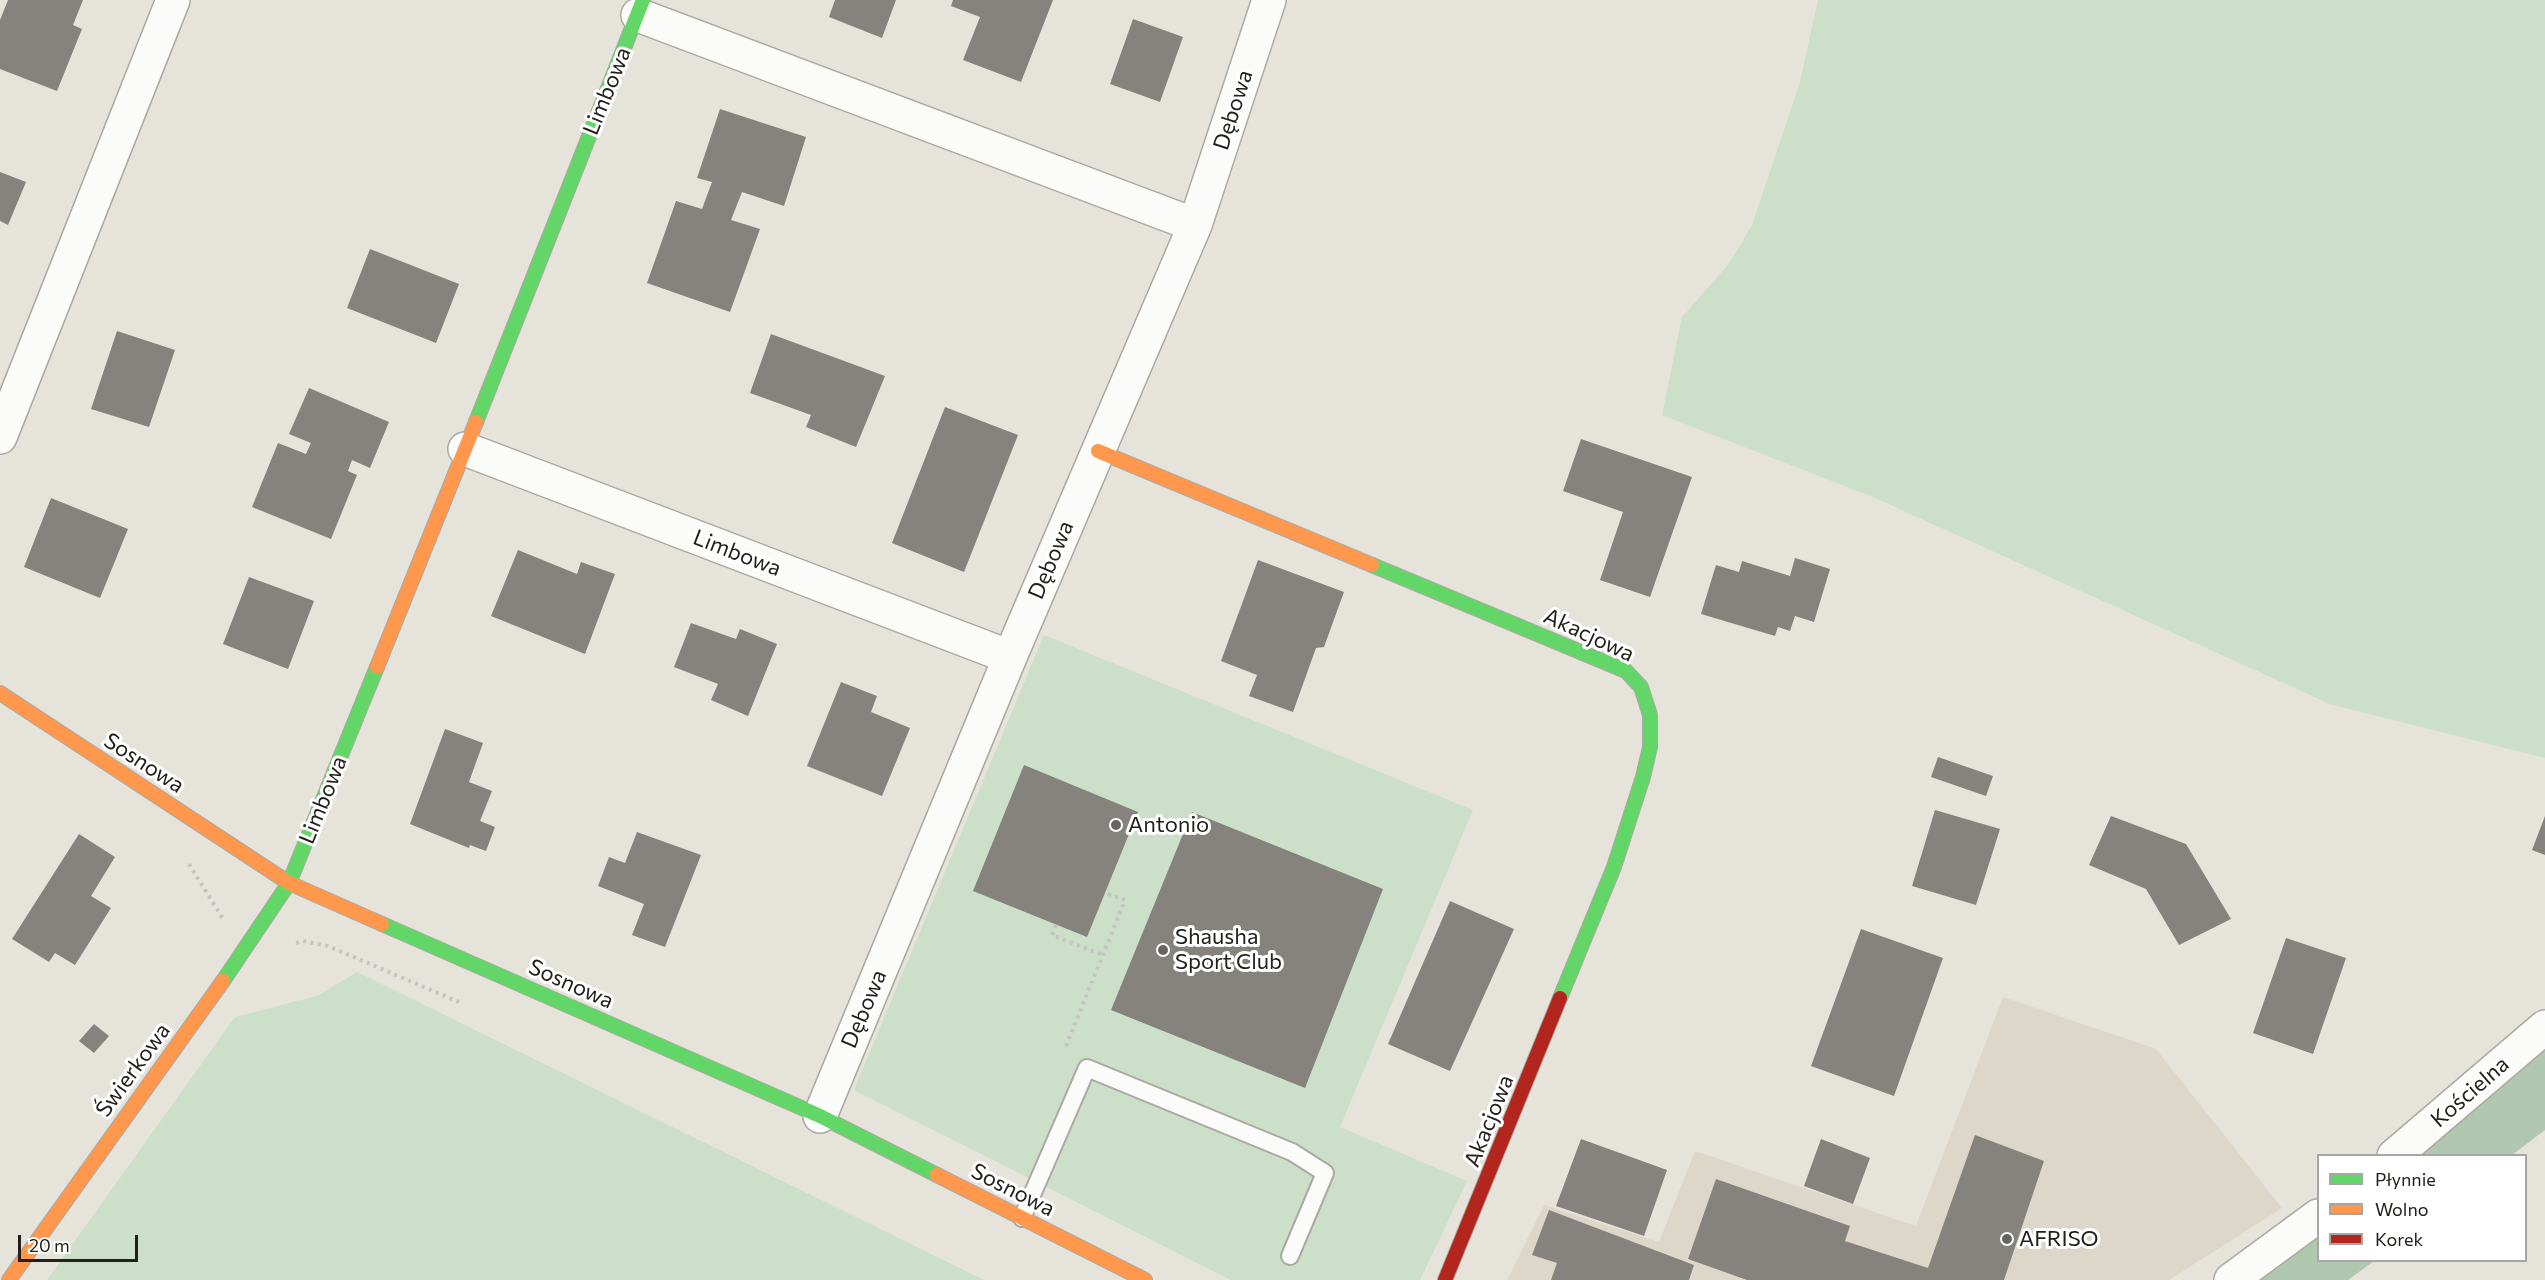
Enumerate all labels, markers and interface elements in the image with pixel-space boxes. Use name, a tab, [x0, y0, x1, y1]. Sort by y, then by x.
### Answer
street label: Limbowa	[578, 43, 636, 139]
street label: Dębowa	[1208, 67, 1258, 153]
street label: Dębowa	[1023, 517, 1079, 603]
street label: Limbowa	[689, 524, 785, 582]
street label: Akacjowa	[1540, 603, 1638, 667]
street label: Sosnowa	[99, 727, 189, 799]
street label: Limbowa	[294, 752, 352, 848]
place label: Antonio	[1128, 812, 1209, 838]
marker: Antonio	[1109, 818, 1123, 832]
place label: Shausha Sport Club	[1175, 924, 1282, 975]
marker: Shausha Sport Club	[1156, 943, 1170, 957]
street label: Sosnowa	[524, 954, 618, 1014]
street label: Dębowa	[836, 966, 892, 1052]
street label: Świerkowa	[90, 1018, 176, 1122]
street label: Kościelna	[2426, 1051, 2514, 1133]
street label: Akacjowa	[1459, 1071, 1519, 1171]
legend	[2317, 1154, 2527, 1262]
street label: Sosnowa	[967, 1158, 1059, 1222]
text: Płynnie	[2375, 1168, 2436, 1190]
text: Wolno	[2375, 1198, 2429, 1220]
scale bar	[21, 1223, 141, 1261]
place label: AFRISO	[2019, 1226, 2099, 1252]
text: Korek	[2375, 1228, 2423, 1250]
marker: AFRISO	[2000, 1232, 2014, 1246]
text: 20 m	[29, 1234, 70, 1256]

